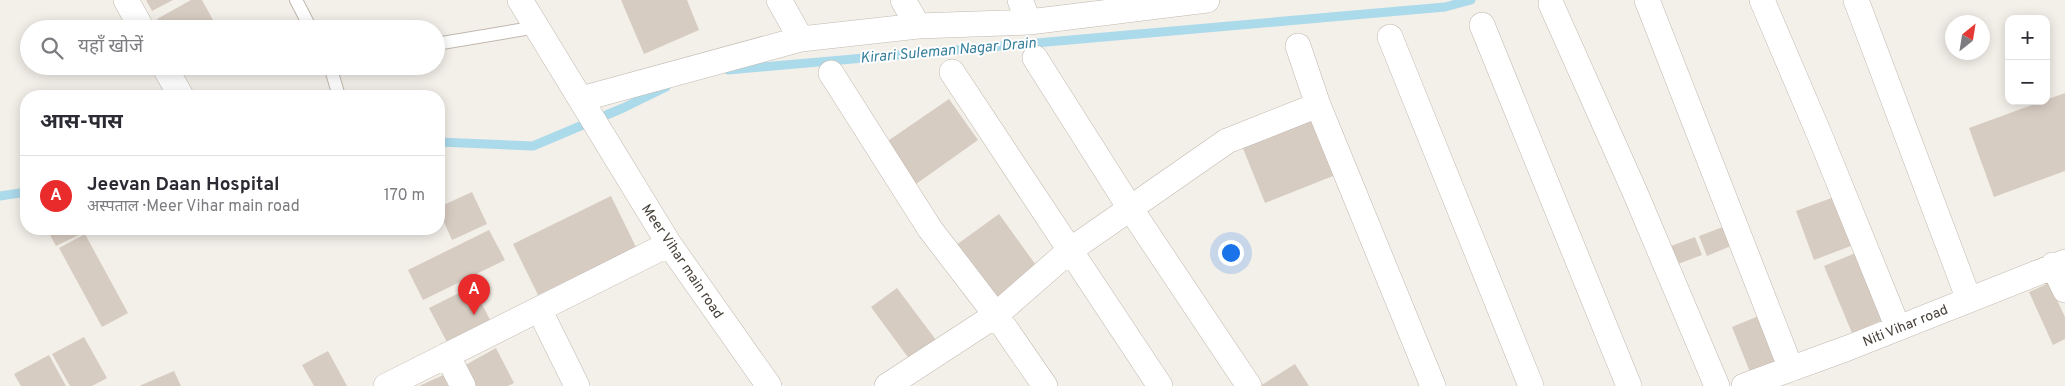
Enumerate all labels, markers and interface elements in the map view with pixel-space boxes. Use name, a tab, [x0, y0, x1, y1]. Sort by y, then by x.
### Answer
north arrow	[1945, 15, 1990, 60]
map controls	[2005, 15, 2050, 105]
button: +	[2005, 15, 2050, 60]
search box	[20, 20, 445, 75]
icon: search	[38, 34, 66, 62]
water label: Kirari Suleman Nagar Drain	[859, 34, 1037, 69]
text: यहाँ खोजें	[78, 35, 143, 59]
button: −	[2005, 60, 2050, 105]
text: आस-पास	[40, 109, 123, 136]
text: Jeevan Daan Hospital	[87, 173, 280, 197]
text: A	[50, 186, 62, 206]
text: 170 m	[384, 186, 425, 206]
text: अस्पताल · Meer Vihar main road	[87, 197, 300, 217]
street label: Meer Vihar main road	[637, 201, 726, 322]
your location	[1218, 240, 1244, 266]
pin: A	[458, 274, 490, 315]
street label: Niti Vihar road	[1861, 302, 1951, 351]

